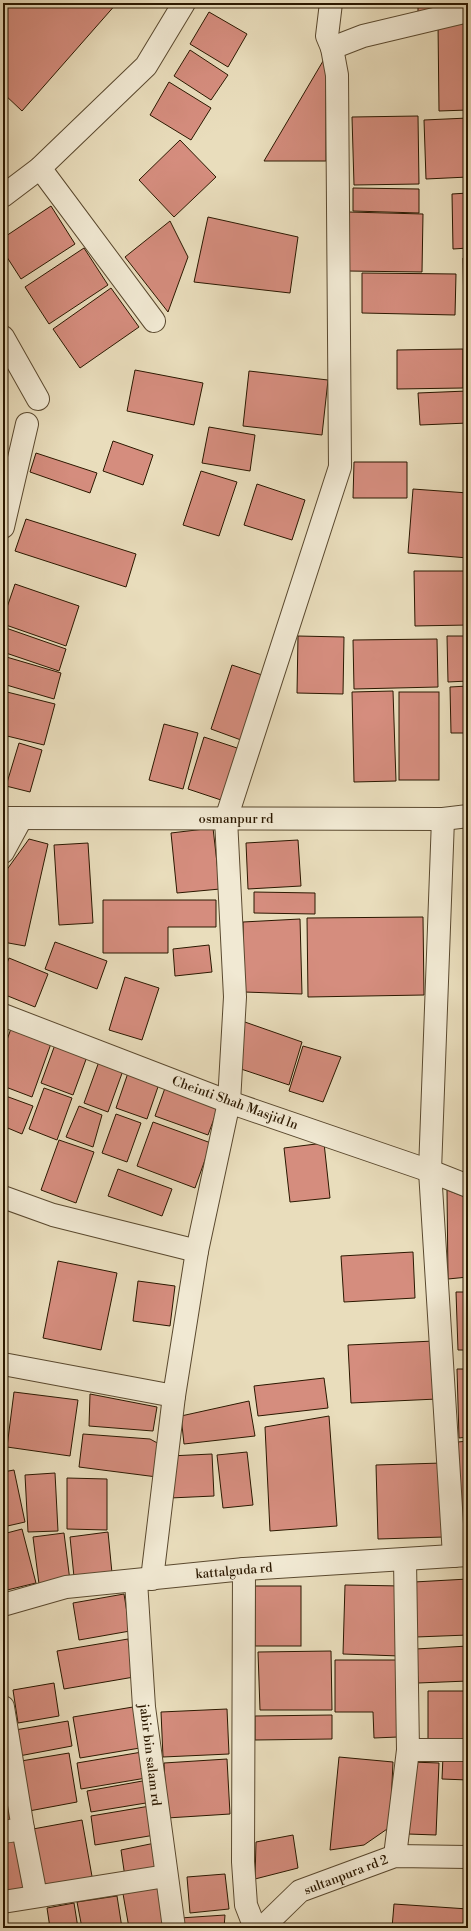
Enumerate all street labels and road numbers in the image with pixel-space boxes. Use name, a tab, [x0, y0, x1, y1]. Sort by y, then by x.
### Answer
street label: osmanpur rd	[199, 811, 274, 827]
street label: Cheinti Shah Masjid ln	[170, 1073, 300, 1133]
street label: kattalguda rd	[195, 1560, 274, 1582]
street label: jabir bin salam rd	[136, 1702, 164, 1808]
street label: sultanpura rd 2	[302, 1852, 390, 1898]

